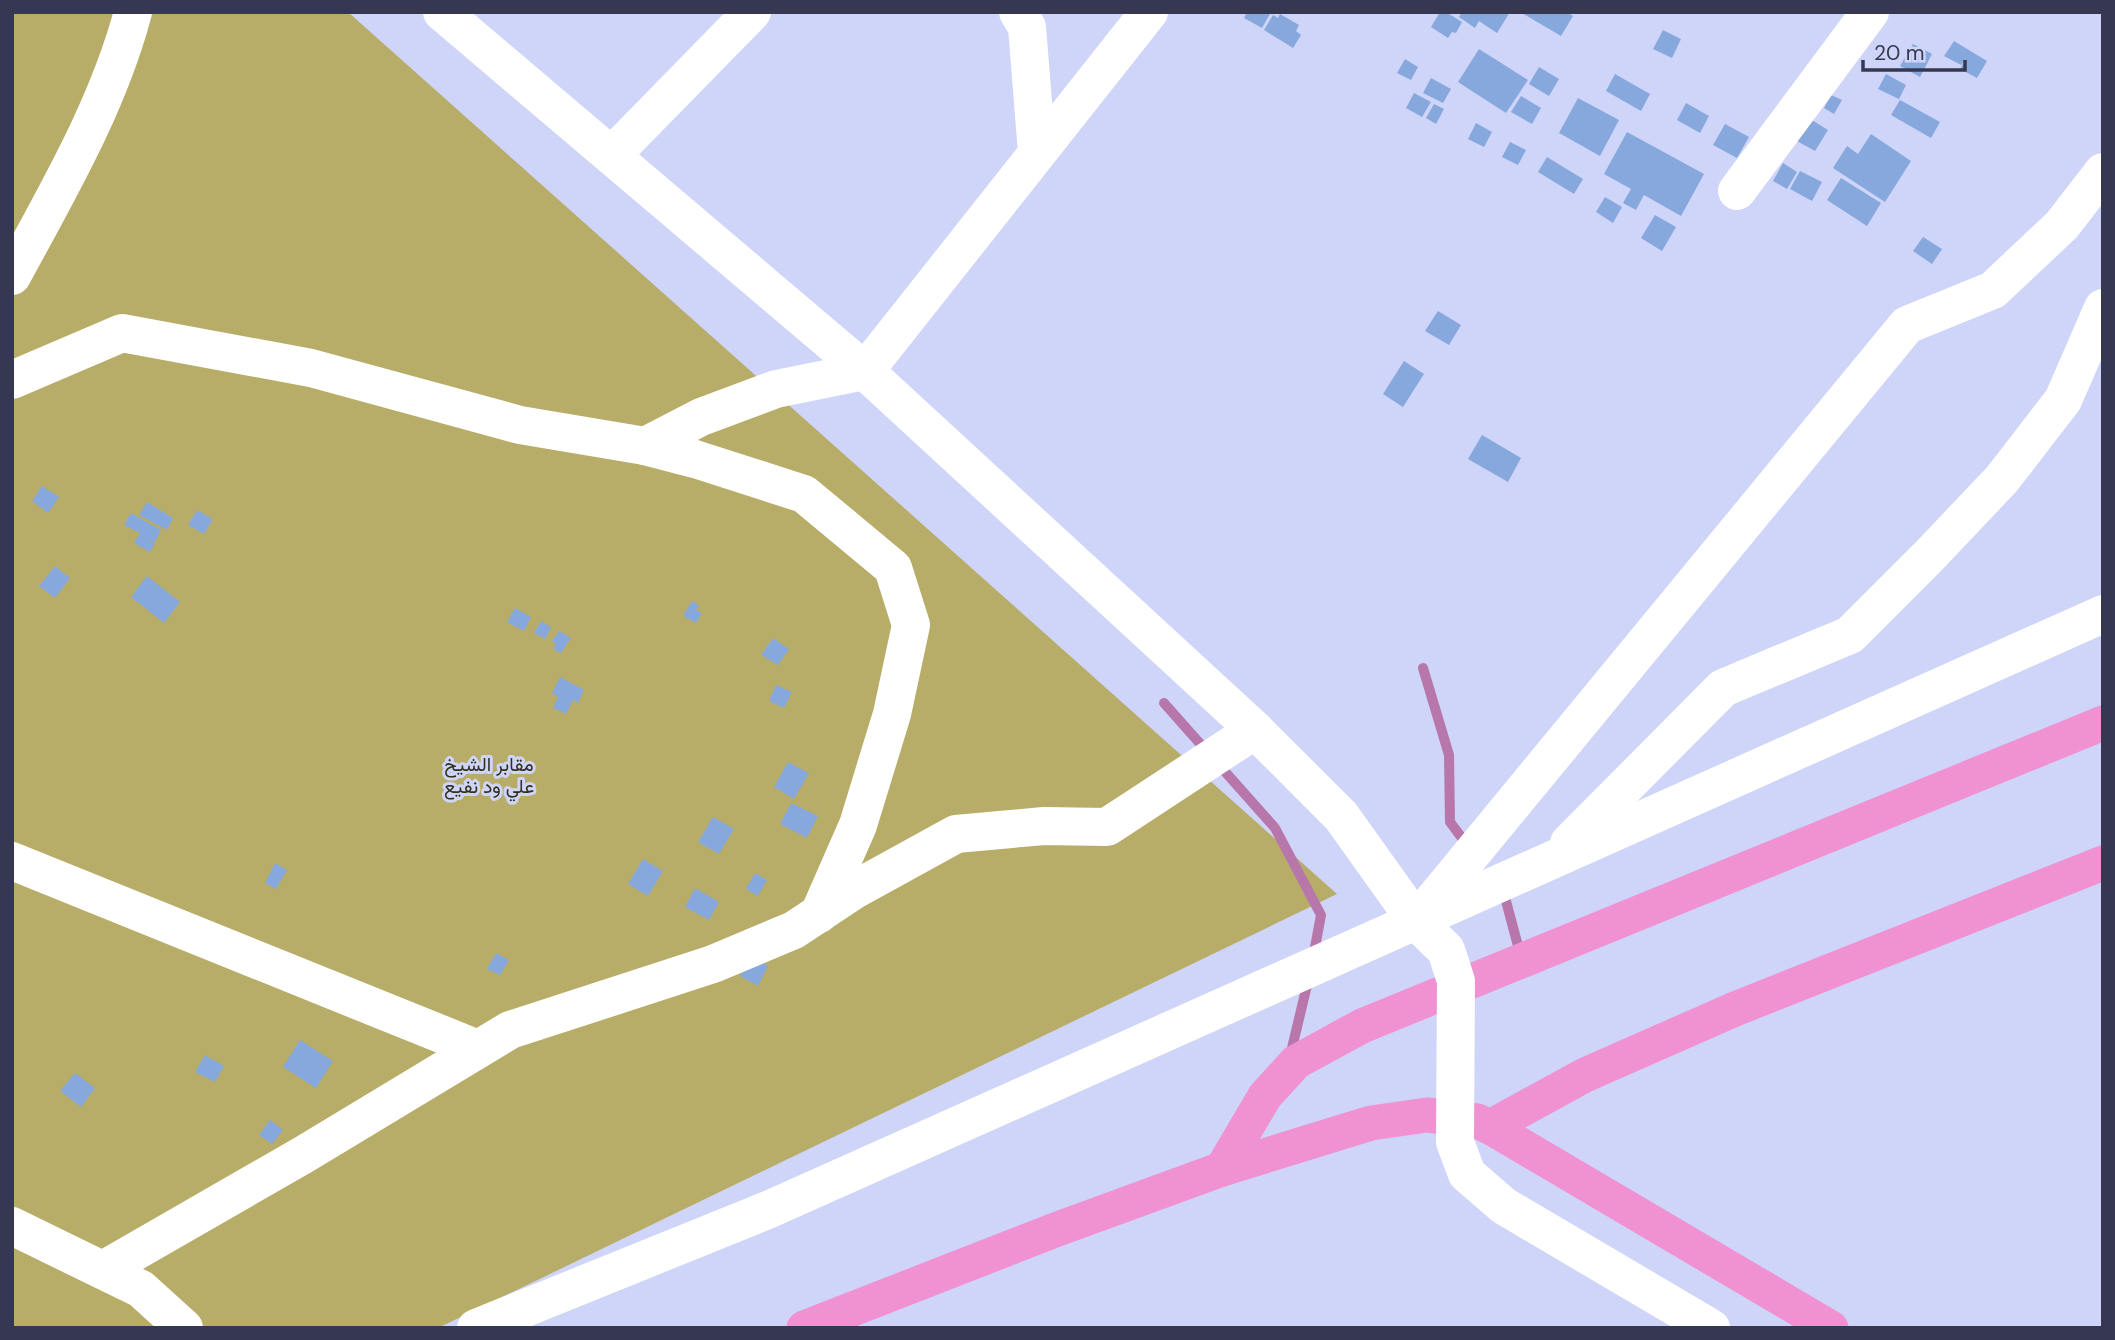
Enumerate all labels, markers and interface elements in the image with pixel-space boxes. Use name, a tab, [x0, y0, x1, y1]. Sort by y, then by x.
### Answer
scale bar	[1863, 28, 1965, 72]
text: 20 m	[1874, 39, 1925, 67]
park label: مقابر الشيخ علي ود نفيع	[444, 752, 534, 802]

